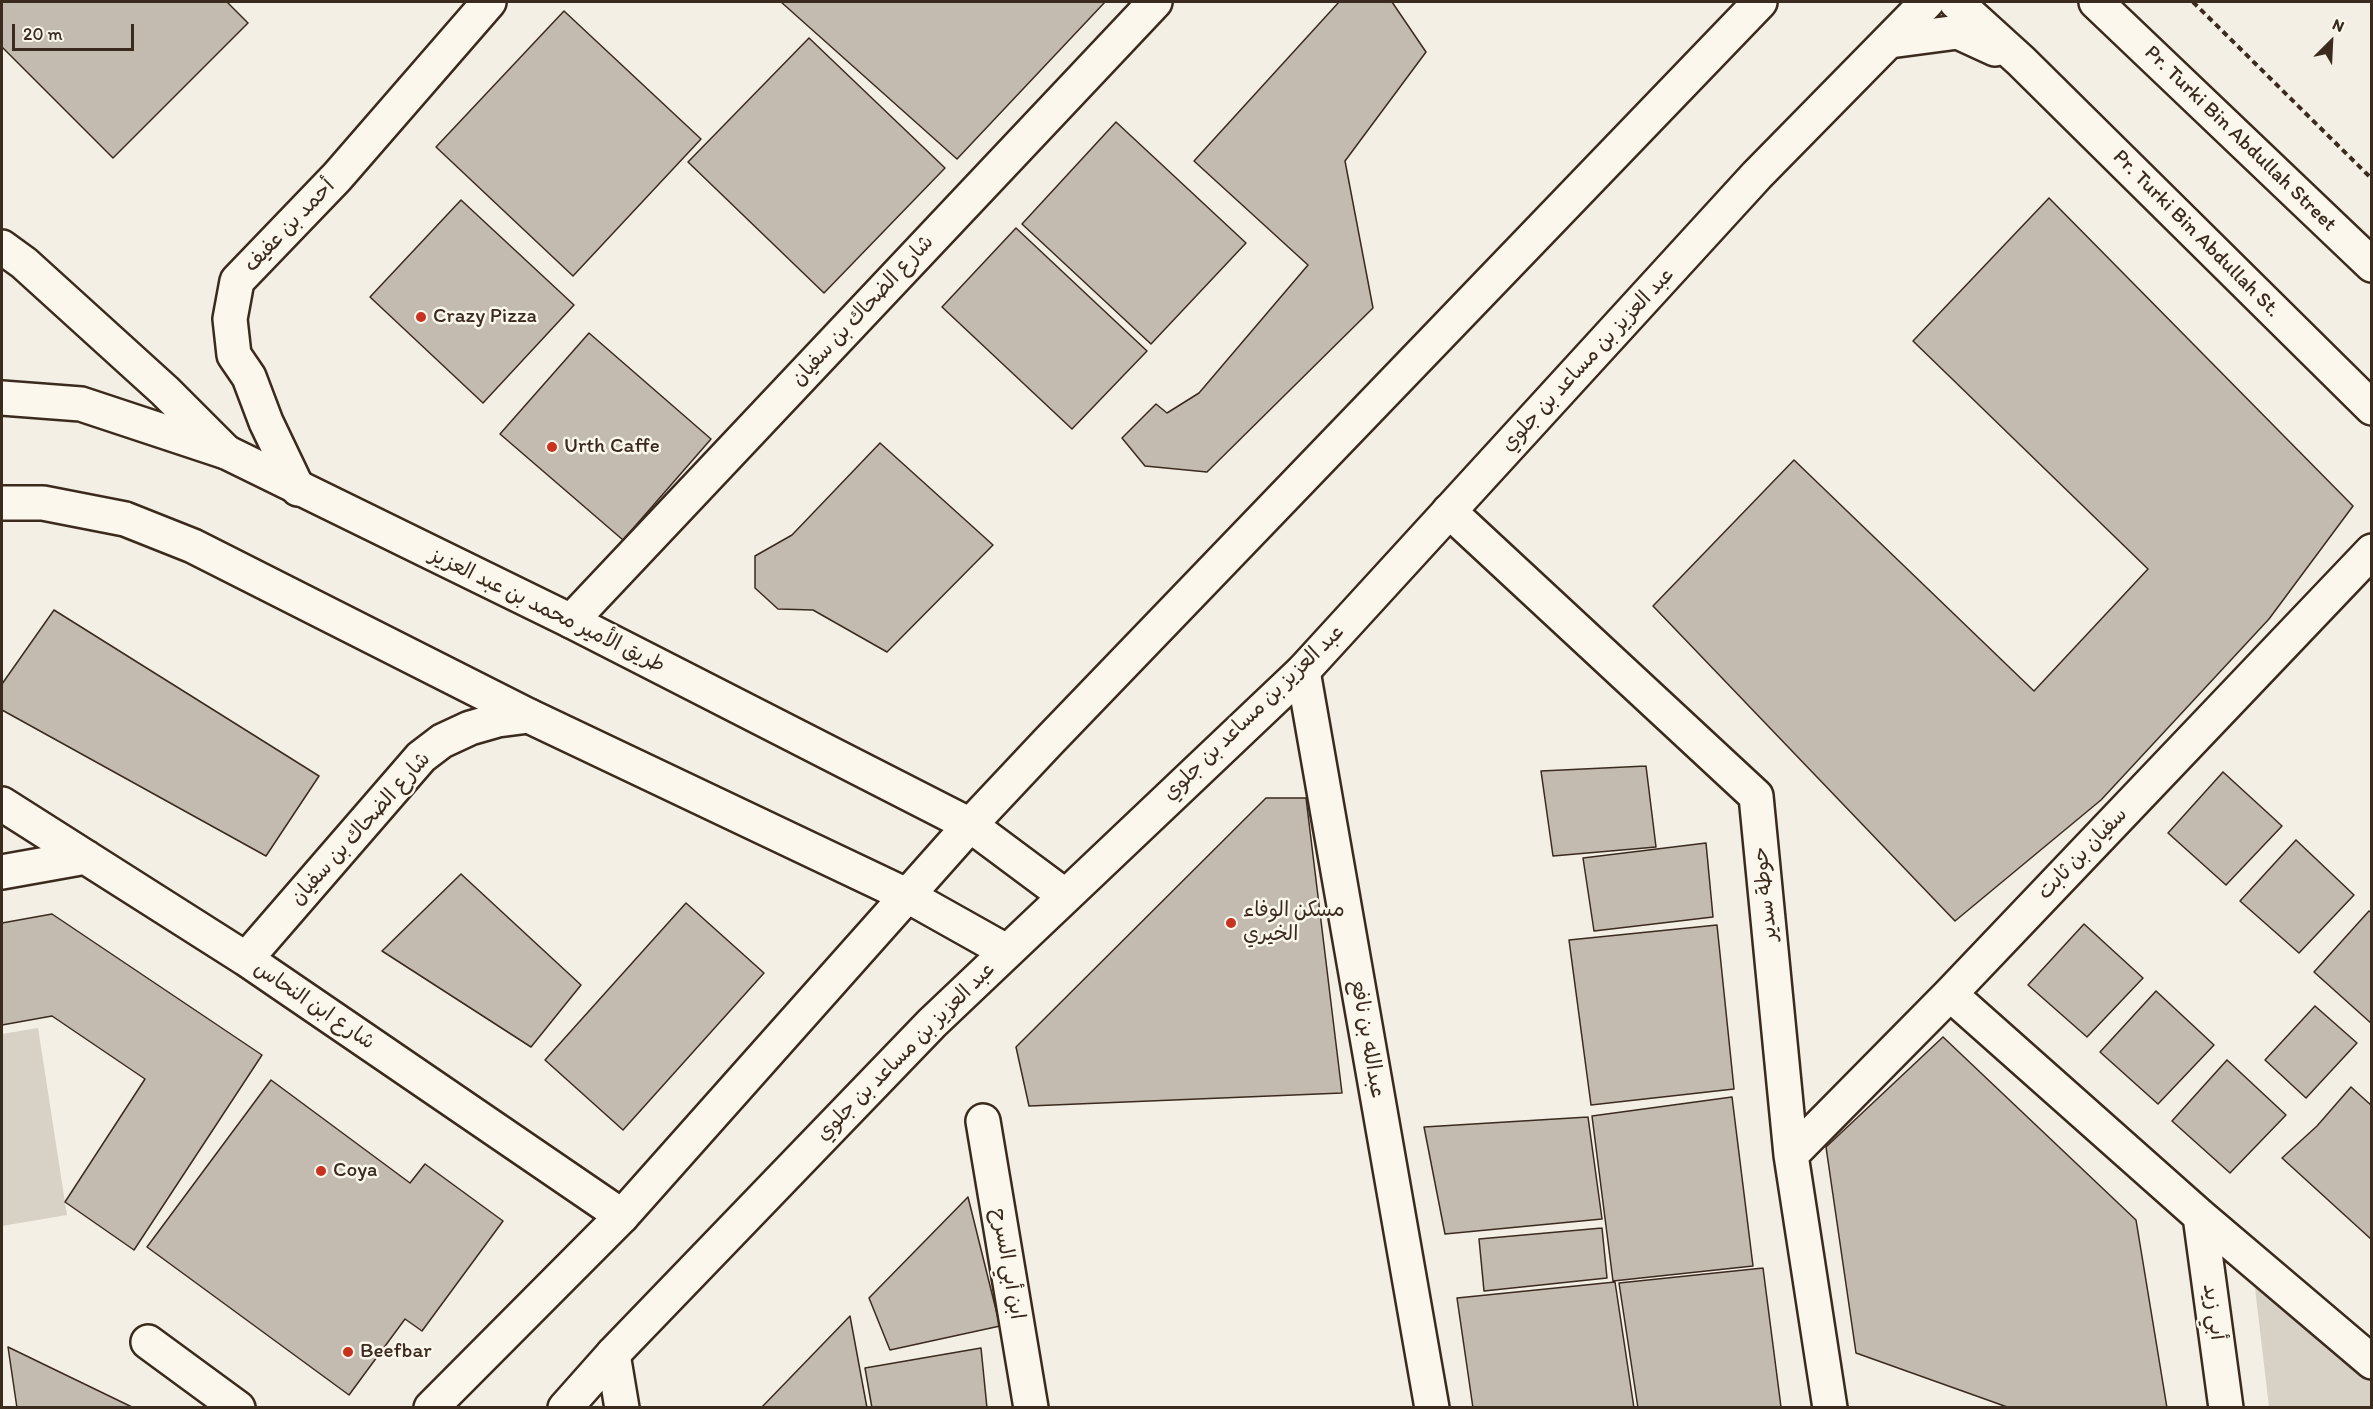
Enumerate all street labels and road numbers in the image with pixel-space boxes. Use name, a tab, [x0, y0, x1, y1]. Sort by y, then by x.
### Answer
street label: Pr. Turki Bin Abdullah Street	[2139, 41, 2341, 237]
street label: Pr. Turki Bin Abdullah St.	[2107, 145, 2285, 323]
street label: أحمد بن عفيف	[239, 174, 341, 278]
street label: شارع الضحاك بن سفيان	[786, 230, 940, 392]
street label: عبد العزيز بن مساعد بن جلوي	[1496, 263, 1680, 457]
street label: طريق الأمير محمد بن عبد العزيز	[425, 543, 669, 679]
street label: عبد العزيز بن مساعد بن جلوي	[1158, 620, 1350, 806]
street label: شارع الضحاك بن سفيان	[286, 747, 436, 911]
street label: سفيان بن ثابت	[2033, 803, 2133, 905]
street label: حوطة سدير	[1749, 845, 1783, 943]
street label: شارع ابن النحاس	[249, 956, 379, 1056]
street label: عبد العزيز بن مساعد بن جلوي	[811, 957, 1001, 1147]
street label: عبدالله بن نافع	[1344, 978, 1390, 1100]
street label: ابن أبي السرح	[985, 1206, 1029, 1322]
street label: أبي زيد	[2197, 1282, 2229, 1342]

